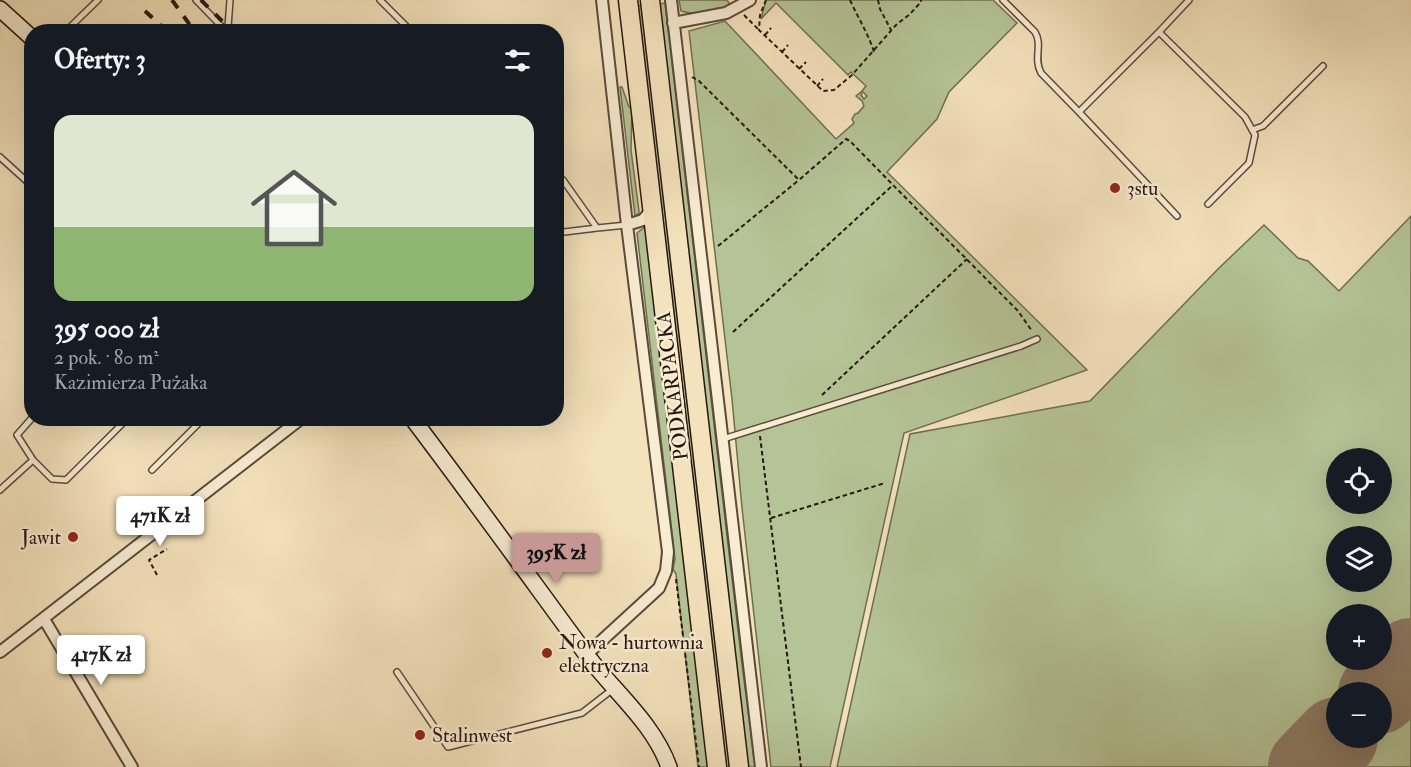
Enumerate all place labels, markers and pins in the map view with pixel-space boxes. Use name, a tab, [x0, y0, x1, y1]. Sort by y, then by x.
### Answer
place label: 3stu	[1127, 176, 1158, 201]
marker: 3stu	[1108, 181, 1122, 195]
pin: 471K zł	[105, 496, 215, 547]
place label: Jawit	[20, 525, 62, 550]
marker: Jawit	[66, 530, 80, 544]
pin: 395K zł	[501, 533, 611, 584]
place label: Nowa - hurtownia elektryczna	[559, 630, 704, 678]
pin: 417K zł	[46, 635, 156, 686]
marker: Nowa - hurtownia elektryczna	[540, 646, 554, 660]
place label: Stalinwest	[432, 723, 513, 748]
marker: Stalinwest	[413, 728, 427, 742]

